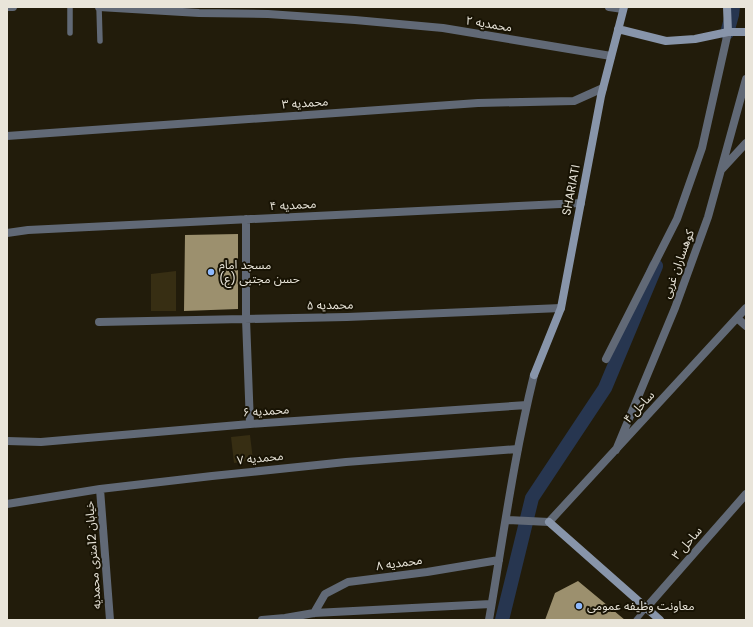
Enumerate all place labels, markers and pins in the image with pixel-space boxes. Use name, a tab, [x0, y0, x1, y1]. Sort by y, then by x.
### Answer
place label: مسجد امام حسن مجتبی (ع)	[219, 256, 300, 288]
marker: مسجد امام حسن مجتبی (ع)	[206, 267, 216, 277]
place label: معاونت وظیفه عمومی	[587, 597, 695, 614]
marker: معاونت وظیفه عمومی	[574, 601, 584, 611]

